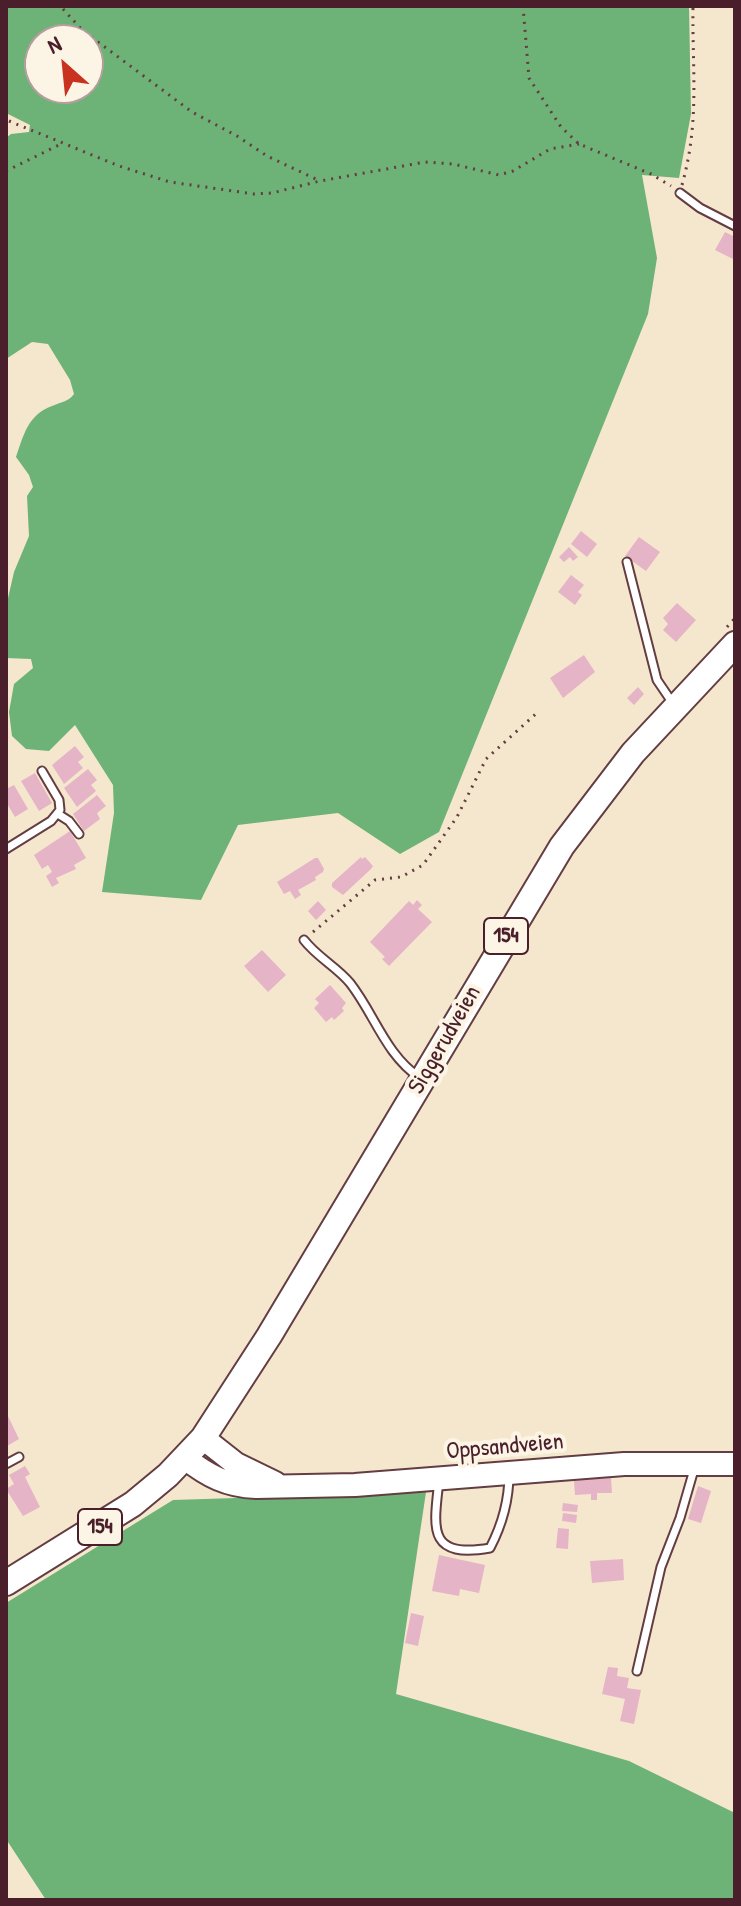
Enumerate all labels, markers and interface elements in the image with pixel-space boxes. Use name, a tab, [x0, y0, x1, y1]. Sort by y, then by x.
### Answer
north arrow	[24, 24, 104, 104]
text: N	[42, 28, 66, 60]
road number: 154	[484, 918, 528, 954]
street label: Siggerudveien	[402, 981, 488, 1099]
street label: Oppsandveien	[445, 1428, 565, 1466]
road number: 154	[78, 1509, 122, 1545]

